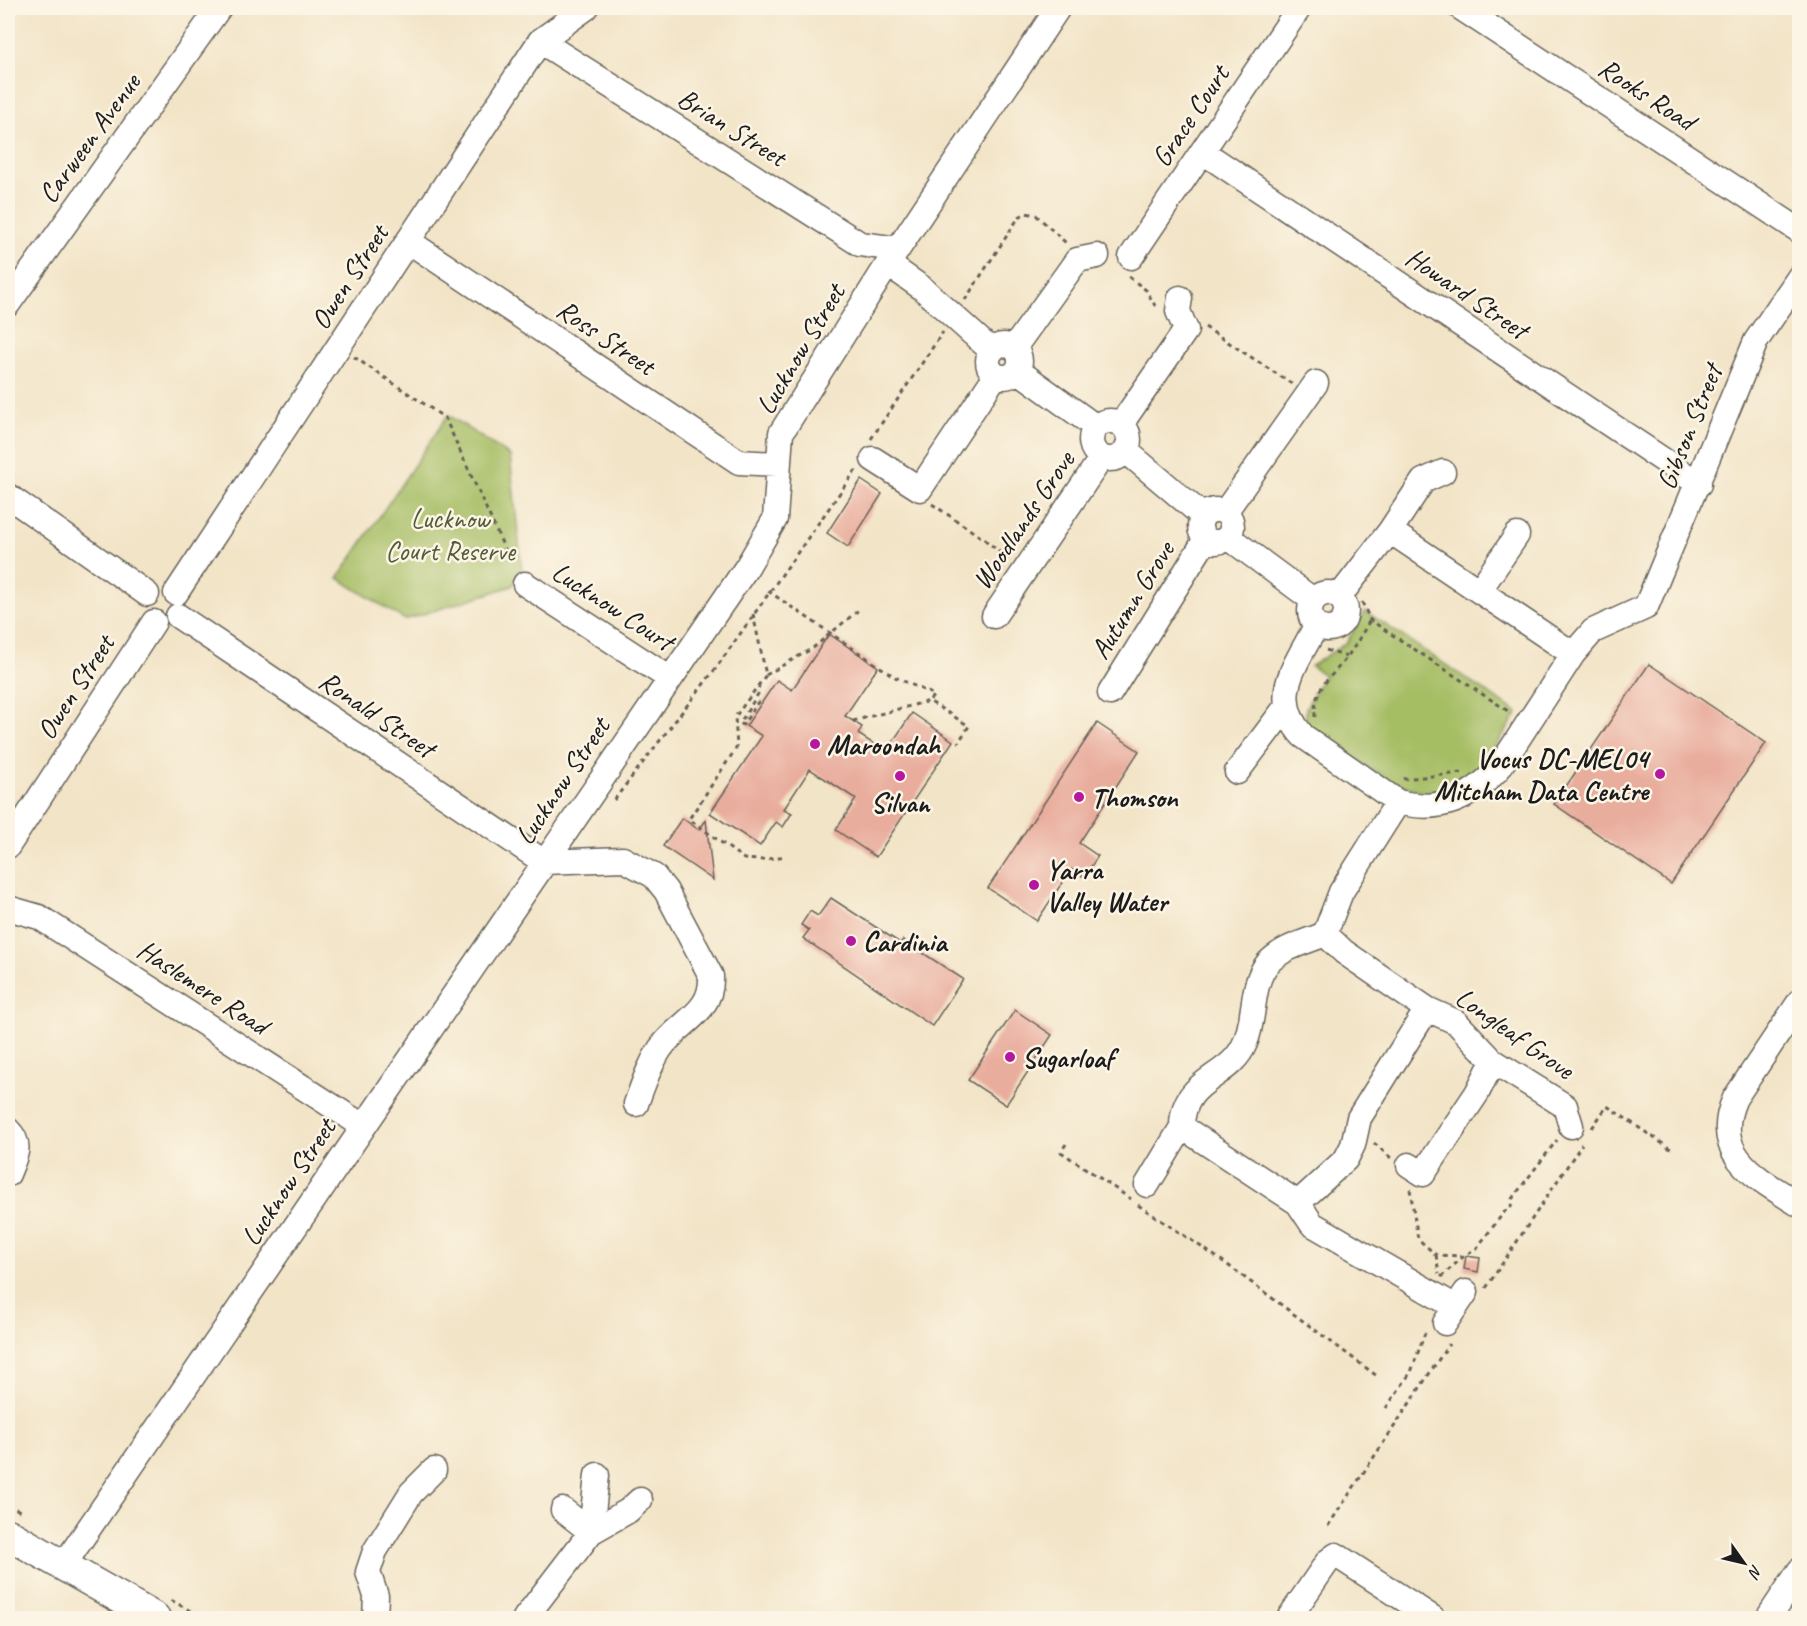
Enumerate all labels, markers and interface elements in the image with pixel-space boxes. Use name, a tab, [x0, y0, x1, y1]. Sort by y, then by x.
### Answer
street label: Rooks Road	[1592, 50, 1705, 140]
street label: Grace Court	[1143, 56, 1238, 173]
street label: Carween Avenue	[30, 65, 149, 210]
street label: Brian Street	[671, 80, 795, 175]
street label: Owen Street	[302, 216, 397, 336]
street label: Howard Street	[1399, 239, 1538, 349]
street label: Lucknow Street	[748, 275, 854, 420]
street label: Ross Street	[550, 291, 664, 384]
street label: Gibson Street	[1648, 356, 1731, 494]
street label: Woodlands Grove	[964, 443, 1083, 596]
park label: Lucknow Court Reserve	[385, 501, 517, 568]
street label: Autumn Grove	[1082, 533, 1183, 665]
street label: Lucknow Court	[546, 554, 683, 660]
street label: Owen Street	[28, 626, 123, 746]
street label: Ronald Street	[313, 663, 445, 767]
street label: Lucknow Street	[507, 709, 619, 851]
place label: Maroondah	[827, 727, 942, 762]
marker: Maroondah	[808, 737, 822, 751]
place label: Vocus DC-MEL04 Mitcham Data Centre	[1434, 741, 1651, 808]
marker: Vocus DC-MEL04 Mitcham Data Centre	[1653, 767, 1667, 781]
marker: Silvan	[893, 769, 907, 783]
place label: Thomson	[1091, 780, 1179, 815]
place label: Silvan	[871, 785, 931, 820]
marker: Thomson	[1072, 790, 1086, 804]
place label: Yarra Valley Water	[1046, 852, 1170, 919]
marker: Yarra Valley Water	[1027, 878, 1041, 892]
place label: Cardinia	[863, 924, 949, 959]
street label: Haslemere Road	[131, 932, 278, 1044]
marker: Cardinia	[844, 934, 858, 948]
street label: Longleaf Grove	[1449, 980, 1583, 1088]
place label: Sugarloaf	[1022, 1040, 1120, 1075]
marker: Sugarloaf	[1003, 1050, 1017, 1064]
street label: Lucknow Street	[233, 1110, 345, 1252]
north arrow	[1714, 1533, 1774, 1593]
text: N	[1743, 1561, 1767, 1583]

